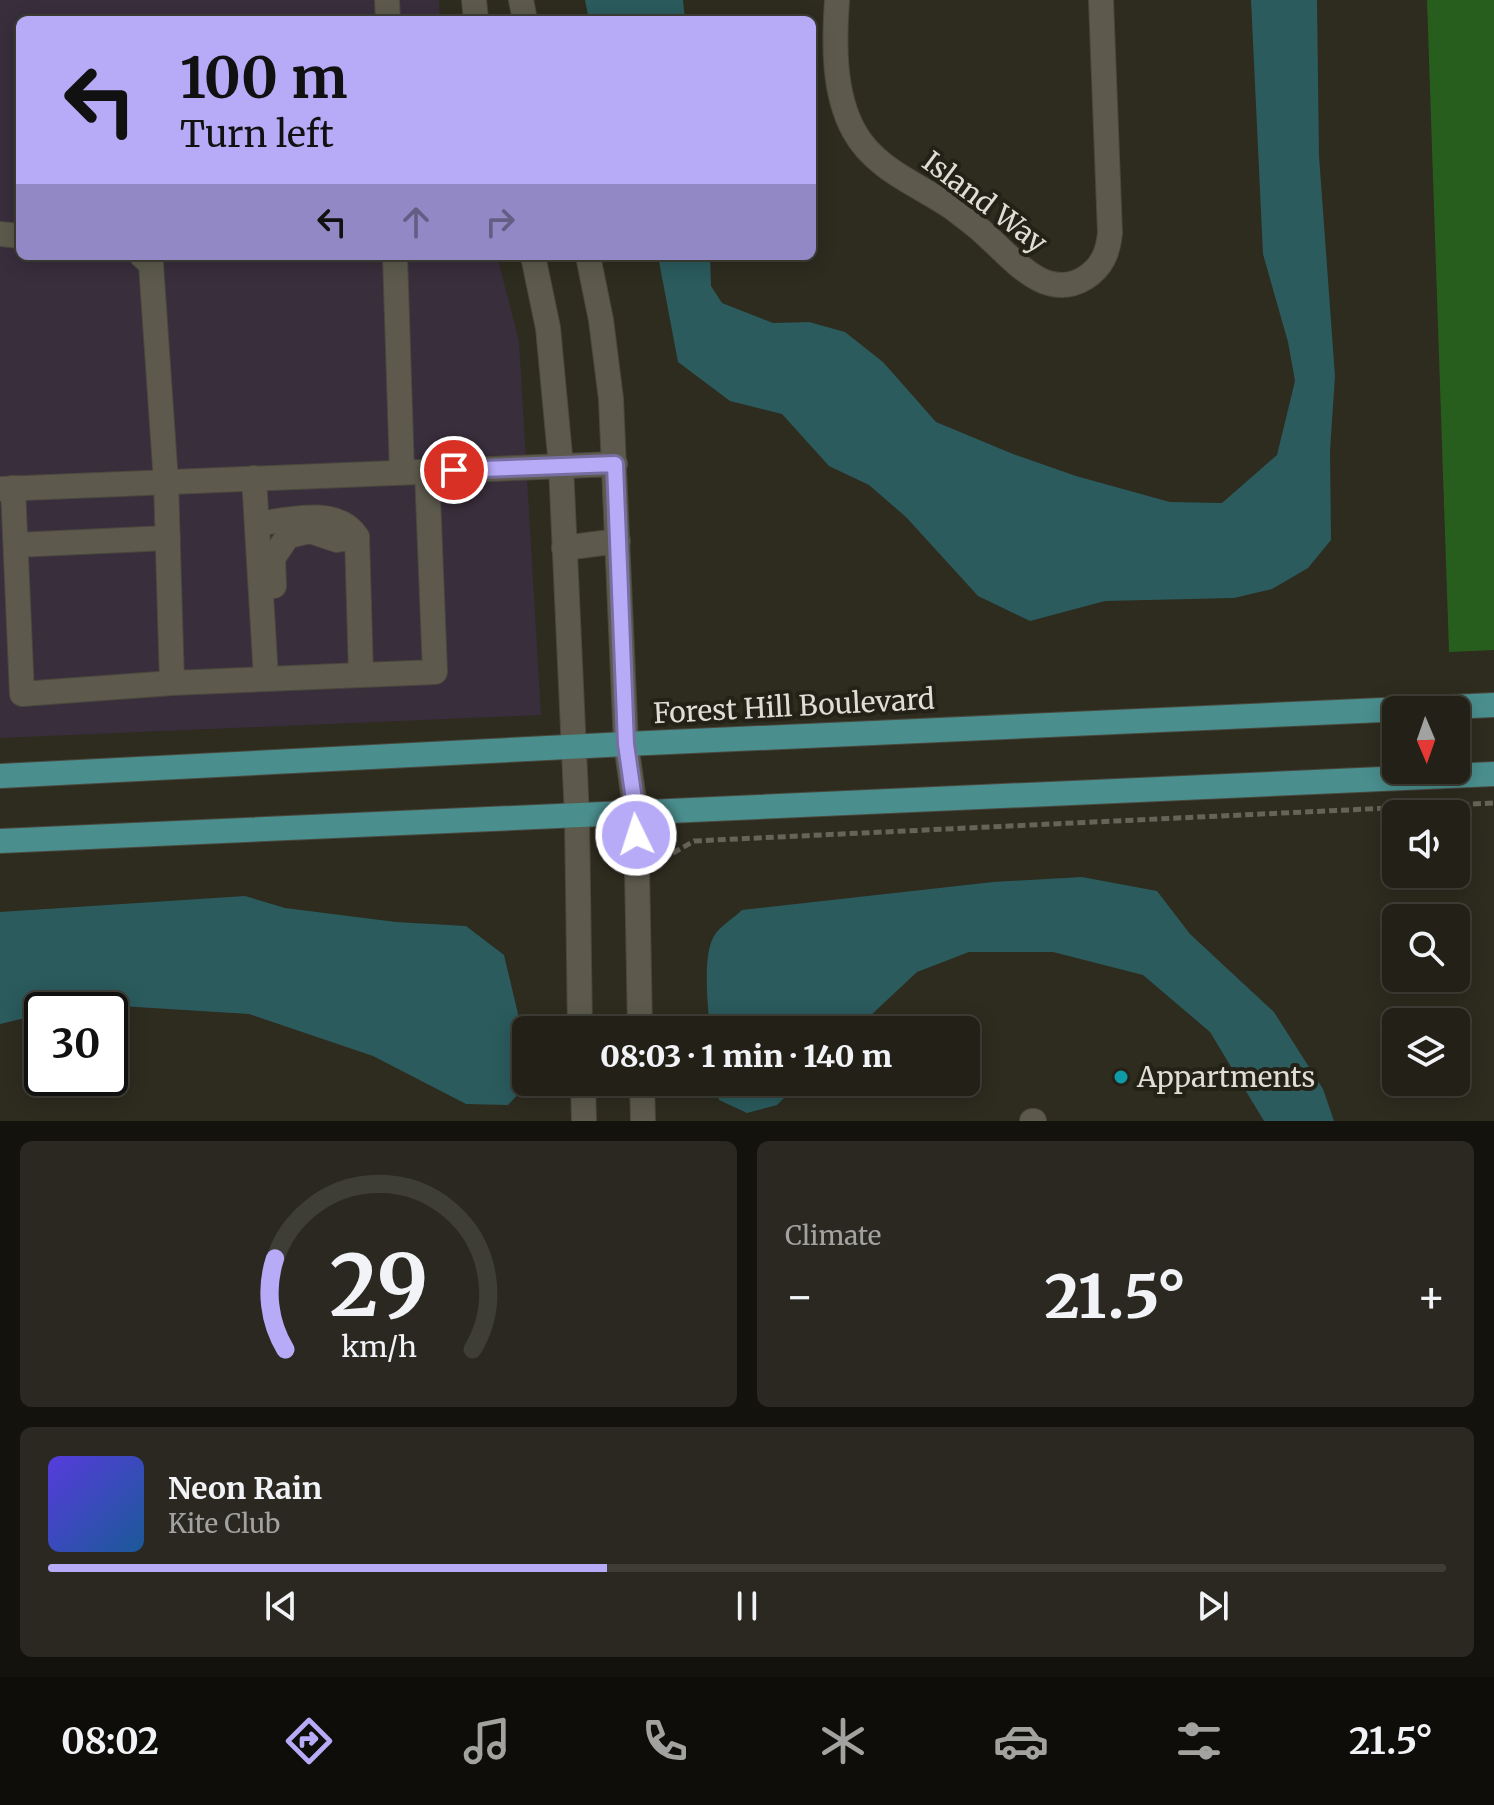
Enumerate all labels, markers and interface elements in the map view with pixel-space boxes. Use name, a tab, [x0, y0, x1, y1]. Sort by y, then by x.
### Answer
text: 100 m	[180, 43, 348, 113]
icon: left	[48, 48, 152, 152]
text: Turn left	[180, 112, 334, 157]
street label: Island Way	[916, 143, 1055, 261]
icon: left	[310, 200, 354, 244]
icon: ahead	[394, 200, 438, 244]
icon: right	[478, 200, 522, 244]
pin	[420, 436, 488, 504]
icon: arrive	[432, 448, 476, 492]
street label: Forest Hill Boulevard	[652, 681, 936, 731]
north arrow	[1382, 696, 1470, 784]
map controls	[1382, 696, 1470, 1096]
position arrow	[594, 793, 678, 877]
button: sound	[1382, 800, 1470, 888]
button: search	[1382, 904, 1470, 992]
speed limit sign: 30	[24, 992, 128, 1096]
button: layers	[1382, 1008, 1470, 1096]
text: 08:03 · 1 min · 140 m	[600, 1037, 892, 1075]
place label: Appartments	[1136, 1059, 1315, 1095]
marker: Appartments	[1112, 1068, 1130, 1086]
text: Climate	[785, 1219, 881, 1252]
text: 29	[329, 1234, 428, 1339]
text: 21.5°	[1045, 1259, 1186, 1334]
text: −	[785, 1269, 814, 1324]
text: +	[1417, 1269, 1446, 1324]
text: km/h	[341, 1329, 416, 1365]
text: Neon Rain	[168, 1469, 322, 1507]
text: Kite Club	[168, 1507, 280, 1540]
icon: previous	[259, 1584, 303, 1628]
icon: pause	[725, 1584, 769, 1628]
icon: next	[1191, 1584, 1235, 1628]
icon: directions	[281, 1713, 337, 1769]
icon: music	[459, 1713, 515, 1769]
icon: phone	[637, 1713, 693, 1769]
icon: climate	[815, 1713, 871, 1769]
icon: car	[993, 1713, 1049, 1769]
icon: filters	[1171, 1713, 1227, 1769]
text: 08:02	[61, 1719, 159, 1764]
text: 21.5°	[1349, 1719, 1433, 1764]

